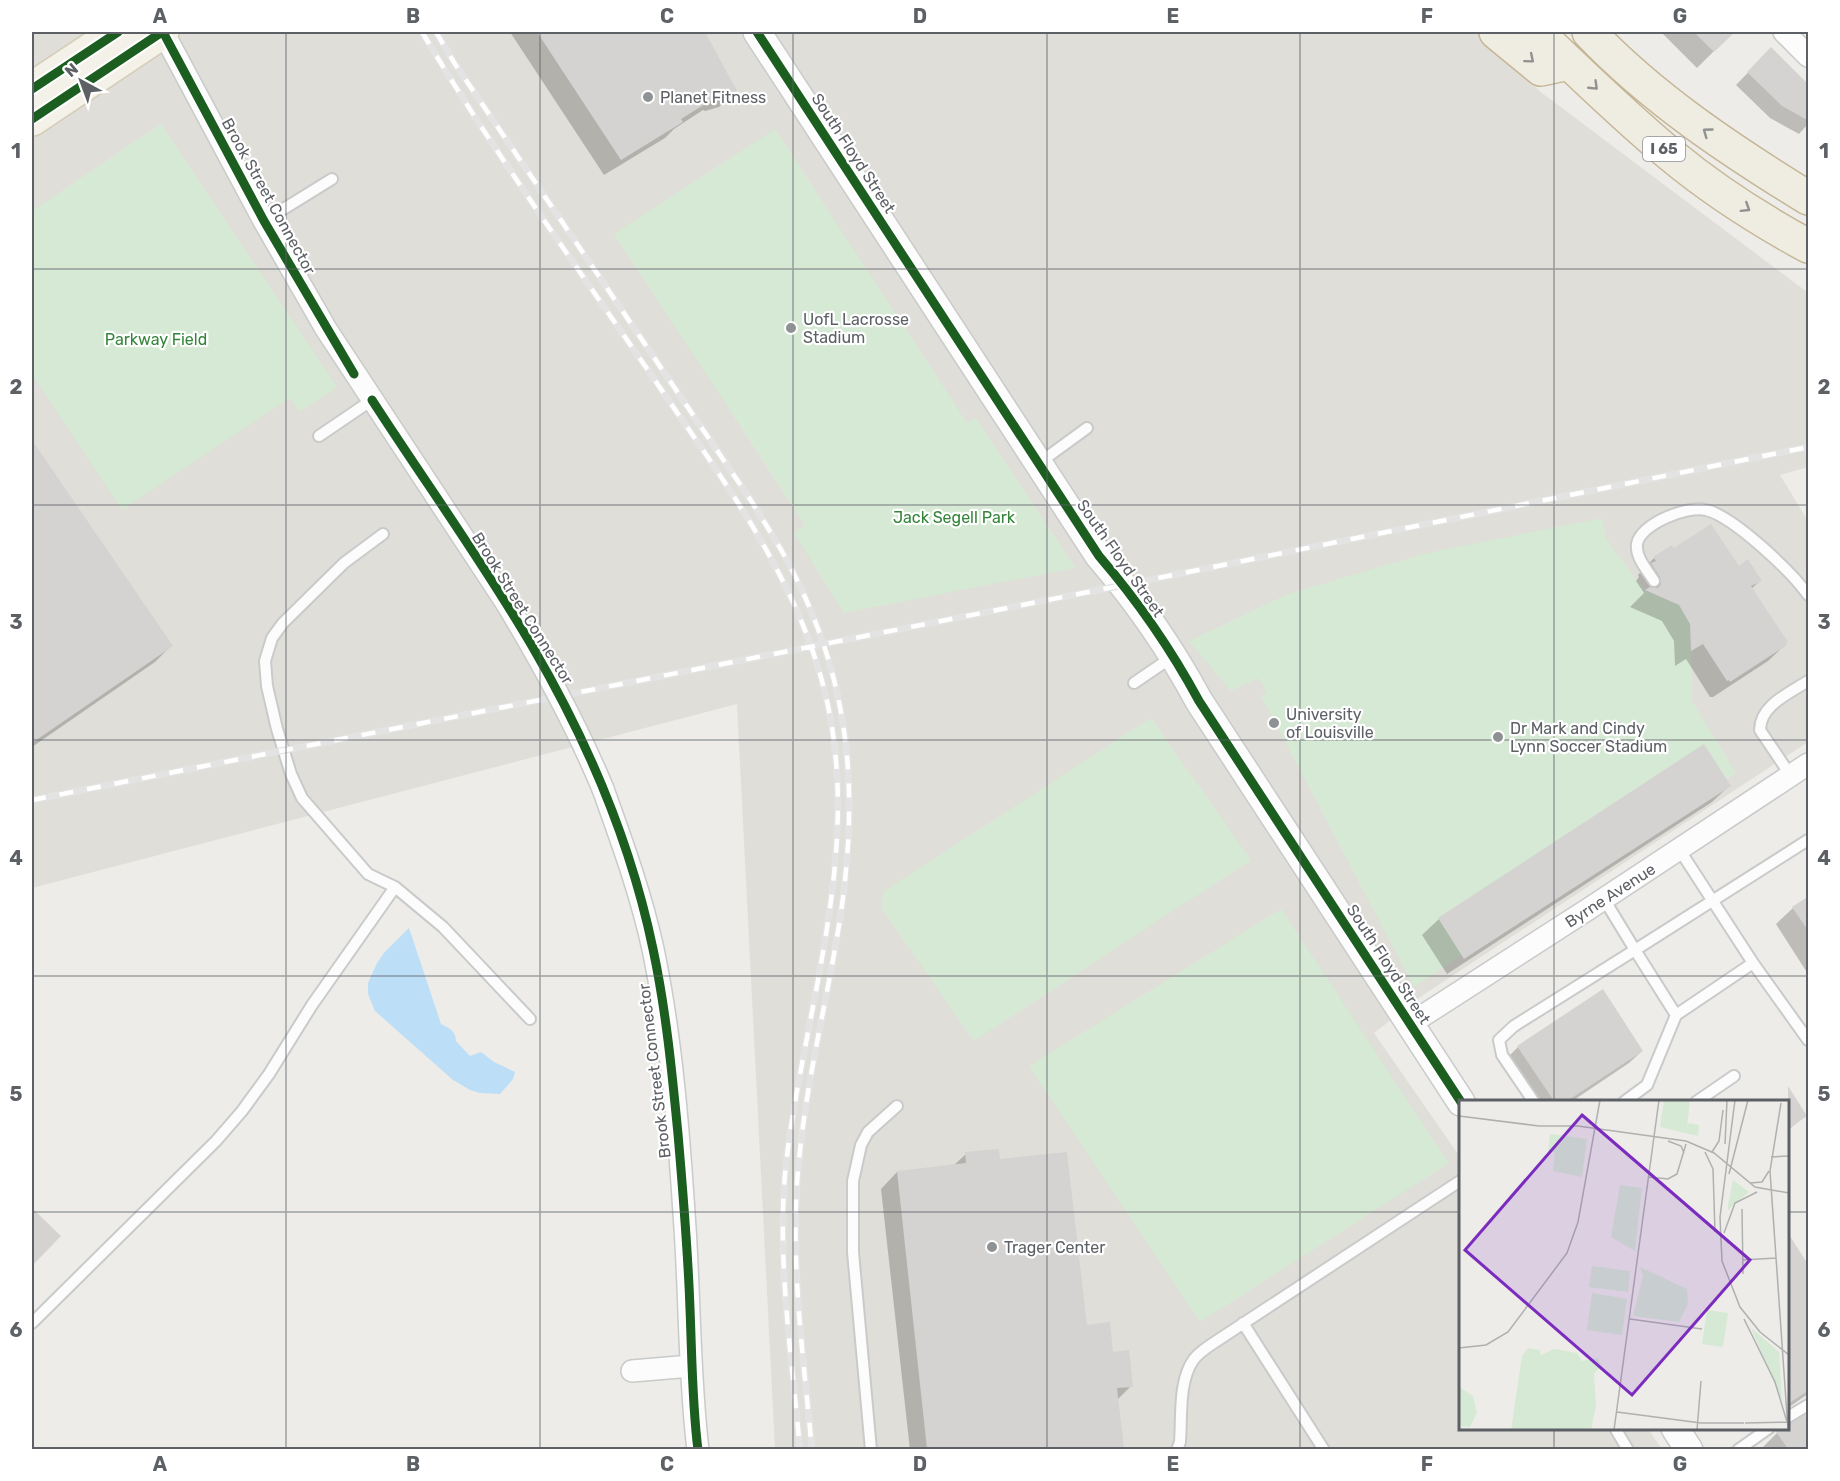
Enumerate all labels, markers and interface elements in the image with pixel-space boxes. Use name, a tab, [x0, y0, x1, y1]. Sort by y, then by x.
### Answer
text: A	[153, 4, 168, 28]
text: B	[406, 4, 420, 28]
text: C	[660, 4, 674, 28]
text: D	[913, 4, 927, 28]
text: E	[1167, 4, 1179, 28]
text: F	[1421, 4, 1433, 28]
text: G	[1673, 4, 1687, 28]
north arrow	[51, 51, 111, 111]
one-way arrow	[1523, 52, 1534, 63]
text: N	[61, 59, 82, 81]
one-way arrow	[1587, 79, 1598, 90]
place label: Planet Fitness	[660, 88, 766, 107]
marker: Planet Fitness	[641, 90, 655, 104]
street label: South Floyd Street	[808, 90, 899, 217]
street label: Brook Street Connector	[218, 115, 319, 278]
one-way arrow	[1702, 128, 1713, 139]
road number: I 65	[1643, 137, 1685, 161]
text: 1	[11, 139, 21, 163]
text: 1	[1819, 139, 1829, 163]
one-way arrow	[1739, 201, 1750, 212]
place label: UofL Lacrosse Stadium	[803, 310, 909, 347]
marker: UofL Lacrosse Stadium	[784, 321, 798, 335]
park label: Parkway Field	[105, 330, 207, 349]
text: 2	[10, 375, 23, 399]
text: 2	[1818, 375, 1831, 399]
street label: South Floyd Street	[1073, 496, 1168, 621]
park label: Jack Segell Park	[893, 508, 1016, 527]
street label: Brook Street Connector	[468, 529, 577, 688]
text: 3	[9, 610, 23, 634]
text: 3	[1817, 610, 1831, 634]
place label: University of Louisville	[1286, 705, 1374, 742]
marker: University of Louisville	[1267, 716, 1281, 730]
place label: Dr Mark and Cindy Lynn Soccer Stadium	[1510, 719, 1667, 756]
marker: Dr Mark and Cindy Lynn Soccer Stadium	[1491, 730, 1505, 744]
text: 4	[9, 846, 23, 870]
text: 4	[1817, 846, 1831, 870]
street label: Byrne Avenue	[1562, 859, 1659, 932]
street label: South Floyd Street	[1343, 901, 1434, 1028]
street label: Brook Street Connector	[634, 983, 675, 1159]
text: 5	[10, 1082, 23, 1106]
text: 5	[1818, 1082, 1831, 1106]
inset map	[1459, 1100, 1789, 1430]
place label: Trager Center	[1004, 1238, 1105, 1257]
marker: Trager Center	[985, 1240, 999, 1254]
text: 6	[9, 1318, 23, 1342]
text: 6	[1817, 1318, 1831, 1342]
text: A	[153, 1452, 168, 1476]
text: B	[406, 1452, 420, 1476]
text: C	[660, 1452, 674, 1476]
text: D	[913, 1452, 927, 1476]
text: E	[1167, 1452, 1179, 1476]
text: F	[1421, 1452, 1433, 1476]
text: G	[1673, 1452, 1687, 1476]

